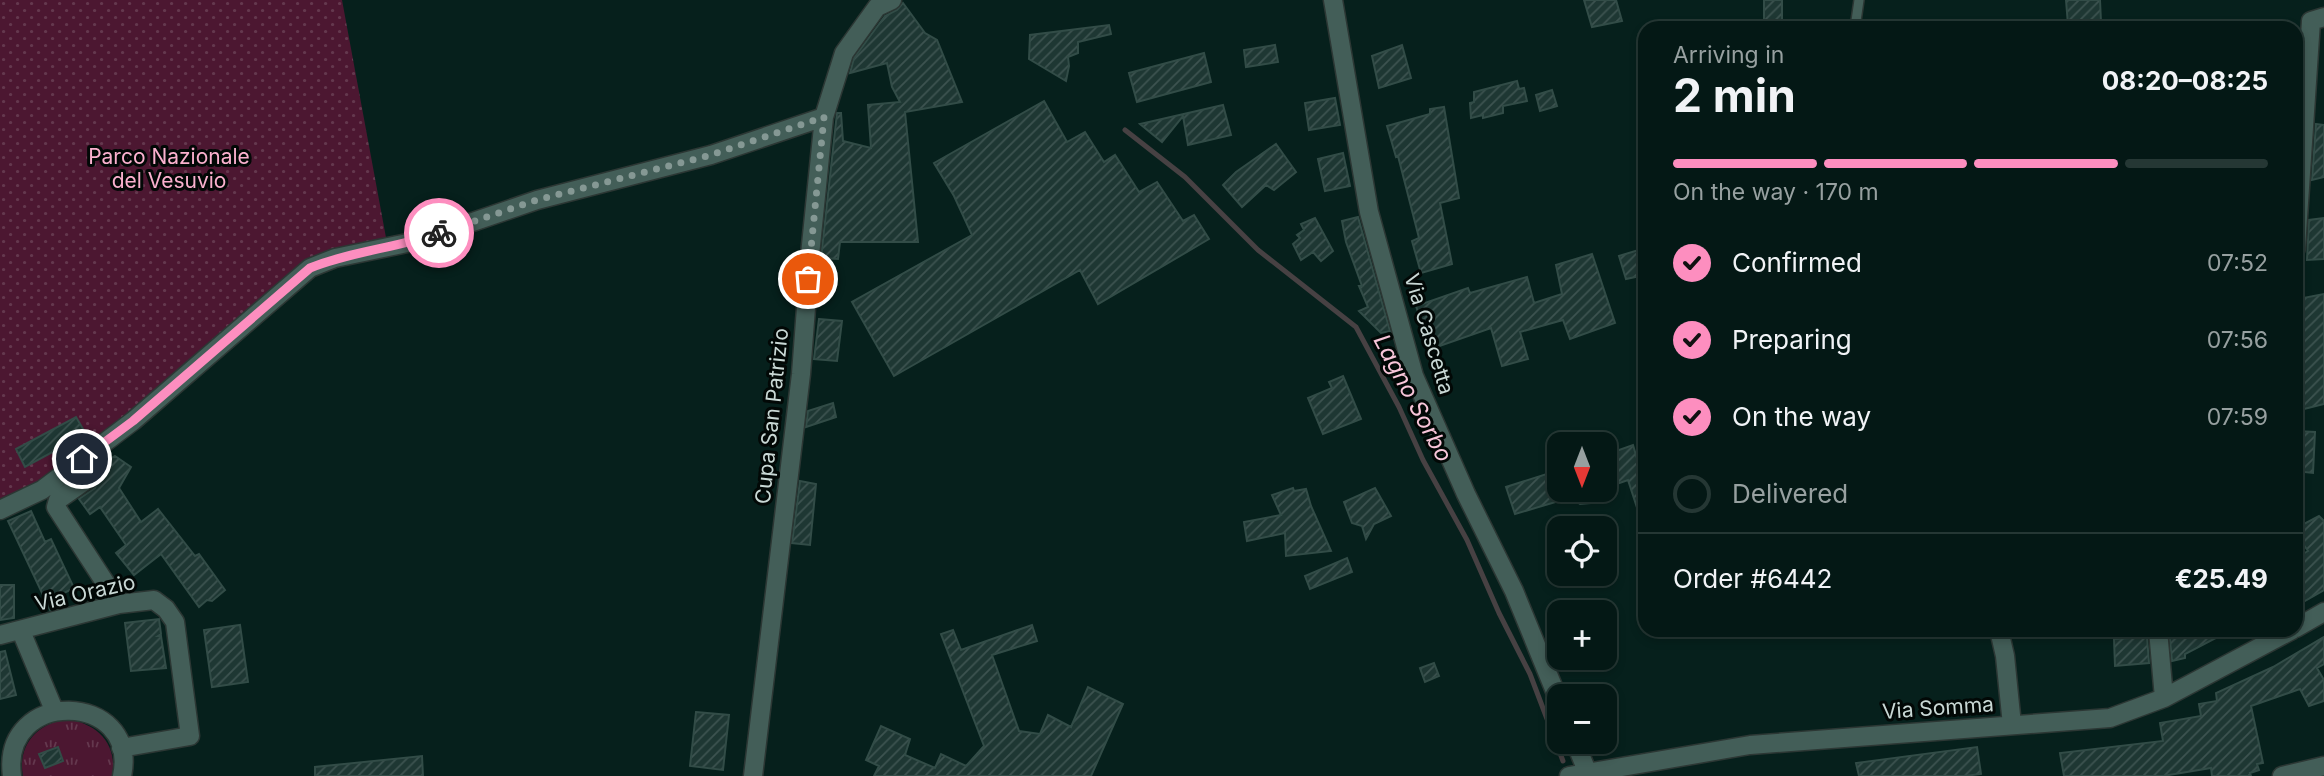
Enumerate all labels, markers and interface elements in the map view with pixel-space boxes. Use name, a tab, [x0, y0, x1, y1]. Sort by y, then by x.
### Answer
text: Arriving in	[1673, 41, 1784, 69]
text: 08:20–08:25	[2102, 65, 2268, 96]
text: 2 min	[1673, 67, 1796, 123]
park label: Parco Nazionale del Vesuvio	[88, 144, 250, 193]
text: On the way · 170 m	[1673, 178, 1879, 206]
courier	[404, 198, 474, 268]
icon: bike	[420, 214, 458, 252]
icon: check	[1673, 244, 1711, 282]
text: Confirmed	[1732, 247, 1862, 278]
pin	[778, 249, 838, 309]
text: 07:52	[2207, 249, 2268, 277]
icon: bag	[789, 260, 827, 298]
street label: Via Cascetta	[1399, 270, 1460, 397]
icon: check	[1673, 321, 1711, 359]
text: Preparing	[1732, 324, 1852, 355]
text: 07:56	[2207, 326, 2268, 354]
street label: Cupa San Patrizio	[750, 327, 793, 505]
water label: Lagno Sorbo	[1368, 329, 1458, 467]
icon: check	[1673, 398, 1711, 436]
text: On the way	[1732, 401, 1871, 432]
text: 07:59	[2207, 403, 2268, 431]
pin	[52, 429, 112, 489]
north arrow	[1547, 432, 1617, 502]
map controls	[1547, 432, 1617, 754]
icon: home	[63, 440, 101, 478]
text: Delivered	[1732, 478, 1848, 509]
button: locate	[1547, 516, 1617, 586]
text: Order #6442	[1673, 563, 1832, 594]
text: €25.49	[2175, 563, 2268, 594]
street label: Via Orazio	[32, 569, 138, 616]
button: +	[1547, 600, 1617, 670]
button: −	[1547, 684, 1617, 754]
street label: Via Somma	[1881, 691, 1995, 724]

